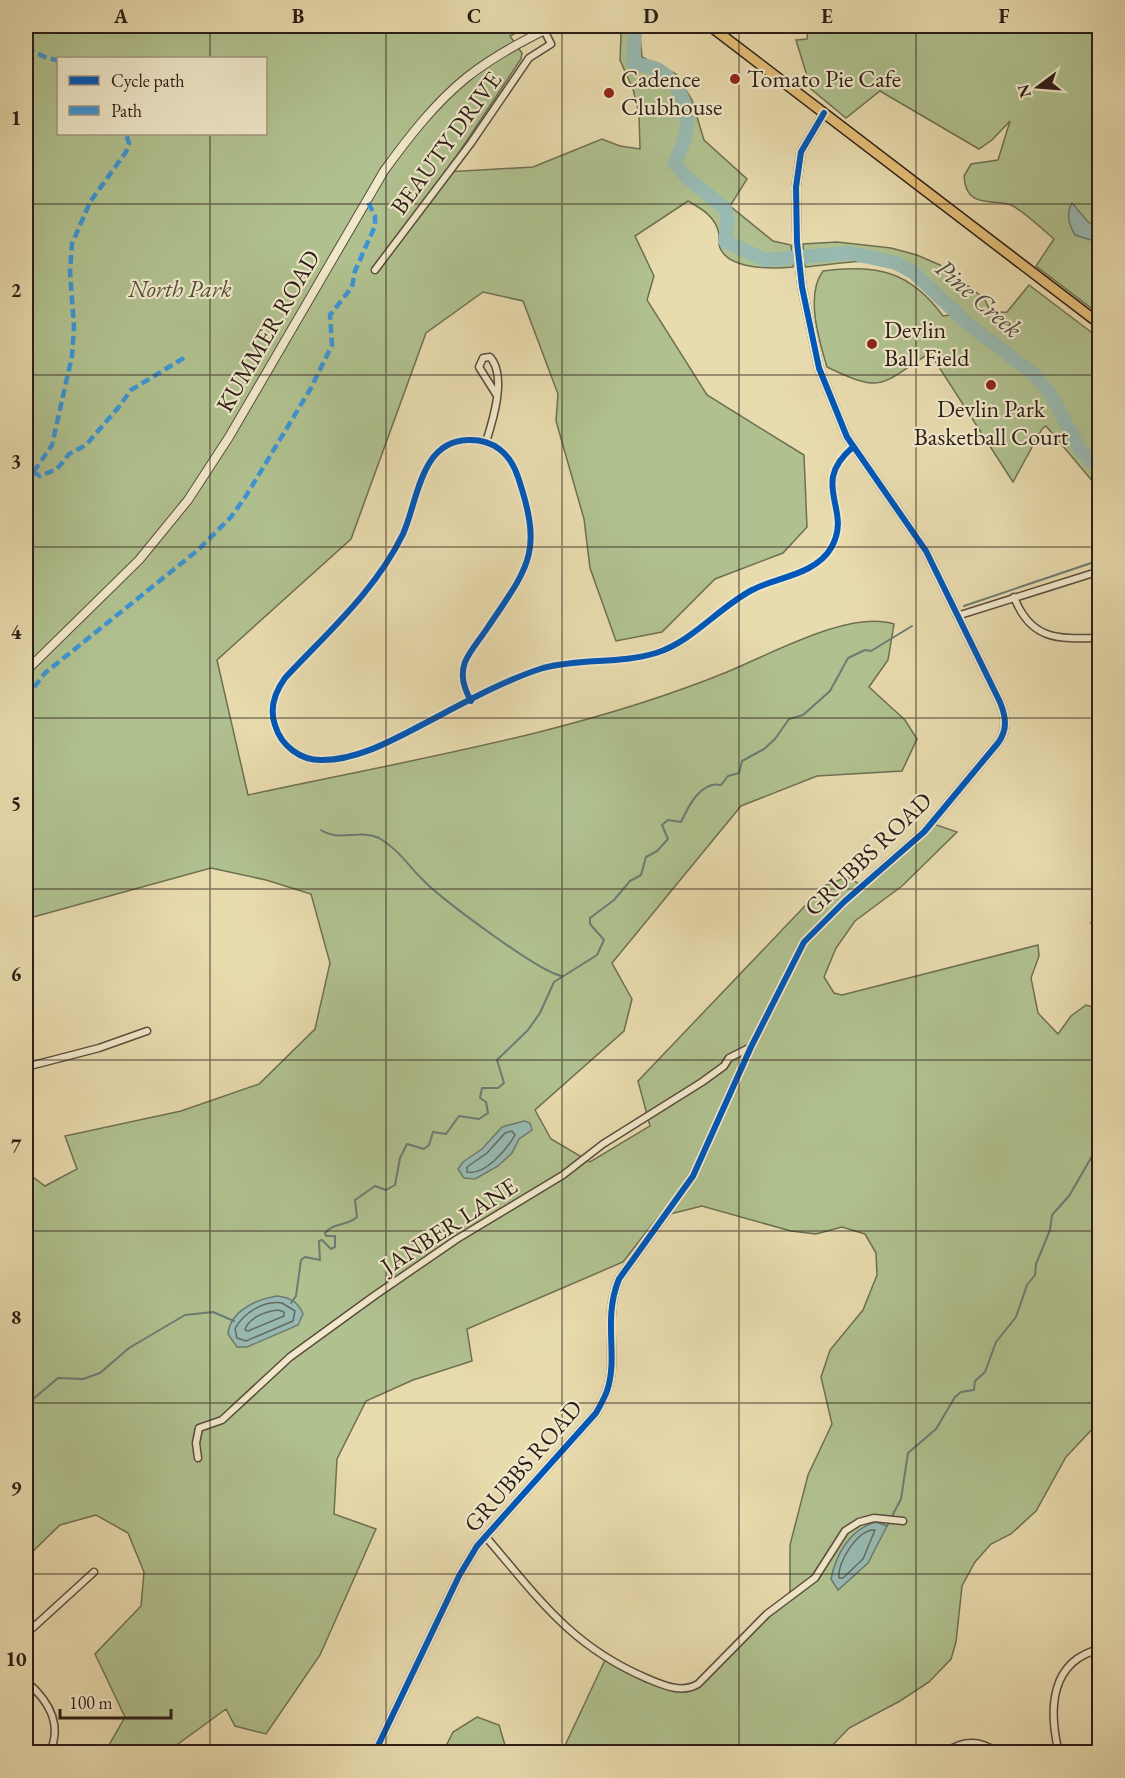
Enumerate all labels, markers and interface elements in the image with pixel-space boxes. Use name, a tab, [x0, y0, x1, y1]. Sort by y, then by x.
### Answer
text: A	[113, 3, 129, 29]
text: B	[292, 3, 304, 29]
text: C	[467, 3, 481, 29]
text: D	[643, 3, 659, 29]
text: E	[821, 3, 833, 29]
text: F	[999, 3, 1010, 29]
legend	[57, 57, 267, 135]
north arrow	[1008, 57, 1068, 117]
place label: Cadence Clubhouse	[621, 63, 722, 122]
place label: Tomato Pie Cafe	[747, 63, 901, 94]
street label: BEAUTY DRIVE	[383, 65, 508, 220]
text: Cycle path	[111, 69, 185, 92]
marker: Tomato Pie Cafe	[728, 72, 742, 86]
text: N	[1012, 82, 1036, 100]
marker: Cadence Clubhouse	[602, 86, 616, 100]
text: Path	[111, 99, 142, 122]
text: 1	[11, 105, 21, 131]
street label: KUMMER ROAD	[209, 244, 327, 417]
water label: Pine Creek	[928, 251, 1030, 345]
park label: North Park	[127, 273, 232, 304]
text: 2	[11, 277, 22, 303]
place label: Devlin Ball Field	[884, 314, 970, 373]
marker: Devlin Ball Field	[865, 337, 879, 351]
marker: Devlin Park Basketball Court	[984, 378, 998, 392]
place label: Devlin Park Basketball Court	[914, 393, 1069, 452]
text: 3	[11, 448, 21, 474]
text: 4	[11, 619, 22, 645]
street label: GRUBBS ROAD	[797, 785, 938, 922]
text: 5	[11, 790, 21, 816]
text: 6	[11, 961, 22, 987]
text: 7	[11, 1133, 22, 1159]
street label: JANBER LANE	[373, 1170, 523, 1282]
text: 8	[11, 1304, 21, 1330]
street label: GRUBBS ROAD	[457, 1393, 589, 1538]
text: 9	[11, 1475, 22, 1501]
text: 10	[5, 1646, 27, 1672]
scale bar	[60, 1682, 171, 1720]
text: 100 m	[69, 1691, 113, 1714]

